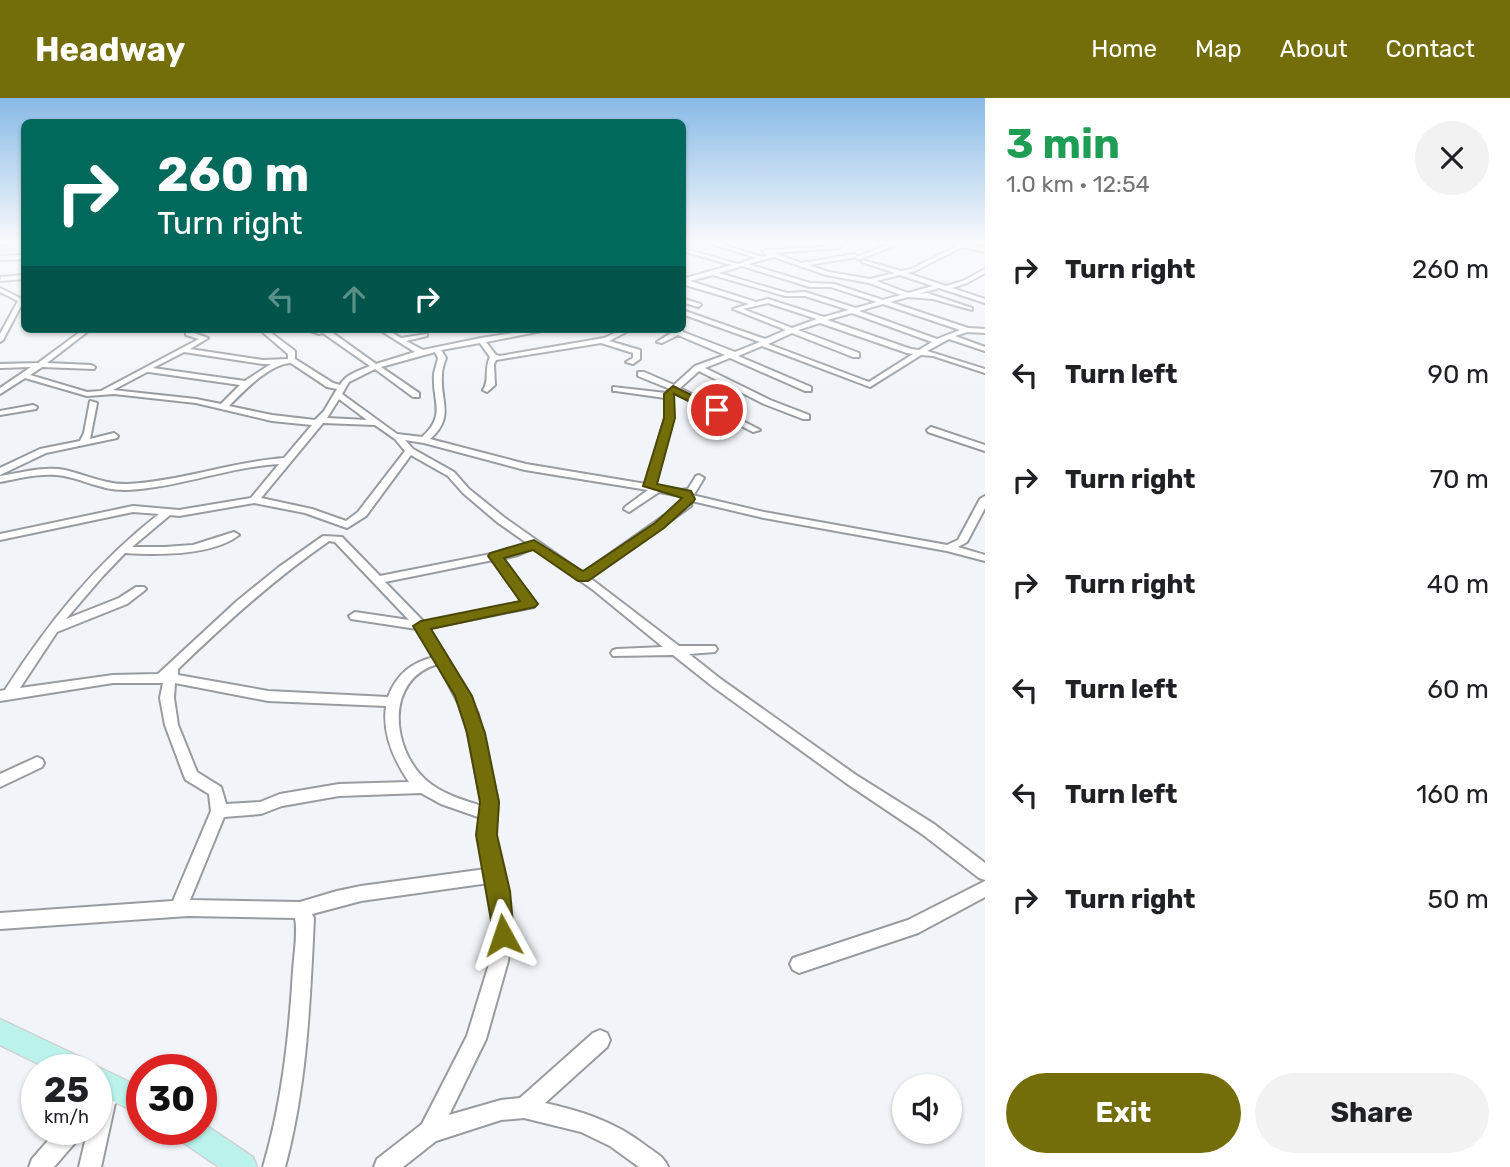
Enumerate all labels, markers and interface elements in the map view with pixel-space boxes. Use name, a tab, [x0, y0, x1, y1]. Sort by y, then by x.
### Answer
text: Headway	[35, 30, 185, 69]
text: Home	[1091, 35, 1157, 63]
text: Map	[1195, 35, 1242, 63]
text: About	[1280, 35, 1348, 63]
text: Contact	[1386, 35, 1475, 63]
text: 3 min	[1006, 119, 1120, 169]
button: close	[1415, 121, 1489, 195]
text: 260 m	[157, 145, 309, 203]
icon: right	[42, 147, 133, 238]
text: 1.0 km · 12:54	[1006, 170, 1150, 198]
text: Turn right	[157, 204, 302, 242]
icon: right	[1006, 251, 1044, 289]
text: Turn right	[1065, 254, 1195, 285]
text: 260 m	[1412, 254, 1489, 285]
icon: left	[262, 280, 300, 318]
icon: ahead	[335, 280, 373, 318]
icon: right	[408, 280, 446, 318]
icon: left	[1006, 356, 1044, 394]
text: Turn left	[1065, 359, 1177, 390]
text: 90 m	[1428, 359, 1489, 390]
pin	[687, 380, 747, 440]
icon: arrive	[698, 391, 736, 429]
icon: right	[1006, 461, 1044, 499]
text: Turn right	[1065, 464, 1195, 495]
text: 70 m	[1430, 464, 1489, 495]
icon: right	[1006, 566, 1044, 604]
text: Turn right	[1065, 569, 1195, 600]
text: 40 m	[1427, 569, 1489, 600]
icon: left	[1006, 671, 1044, 709]
text: Turn left	[1065, 674, 1177, 705]
text: 60 m	[1427, 674, 1489, 705]
icon: left	[1006, 776, 1044, 814]
text: Turn left	[1065, 779, 1177, 810]
text: 160 m	[1416, 779, 1489, 810]
icon: right	[1006, 881, 1044, 919]
text: Turn right	[1065, 884, 1195, 915]
text: 50 m	[1428, 884, 1489, 915]
position arrow	[466, 898, 540, 972]
speed limit sign: 30	[126, 1054, 217, 1145]
text: 25	[44, 1069, 89, 1111]
button: Exit	[1006, 1073, 1241, 1153]
button: Share	[1255, 1073, 1489, 1153]
map controls	[892, 1074, 962, 1144]
button: sound	[892, 1074, 962, 1144]
text: km/h	[44, 1106, 89, 1128]

